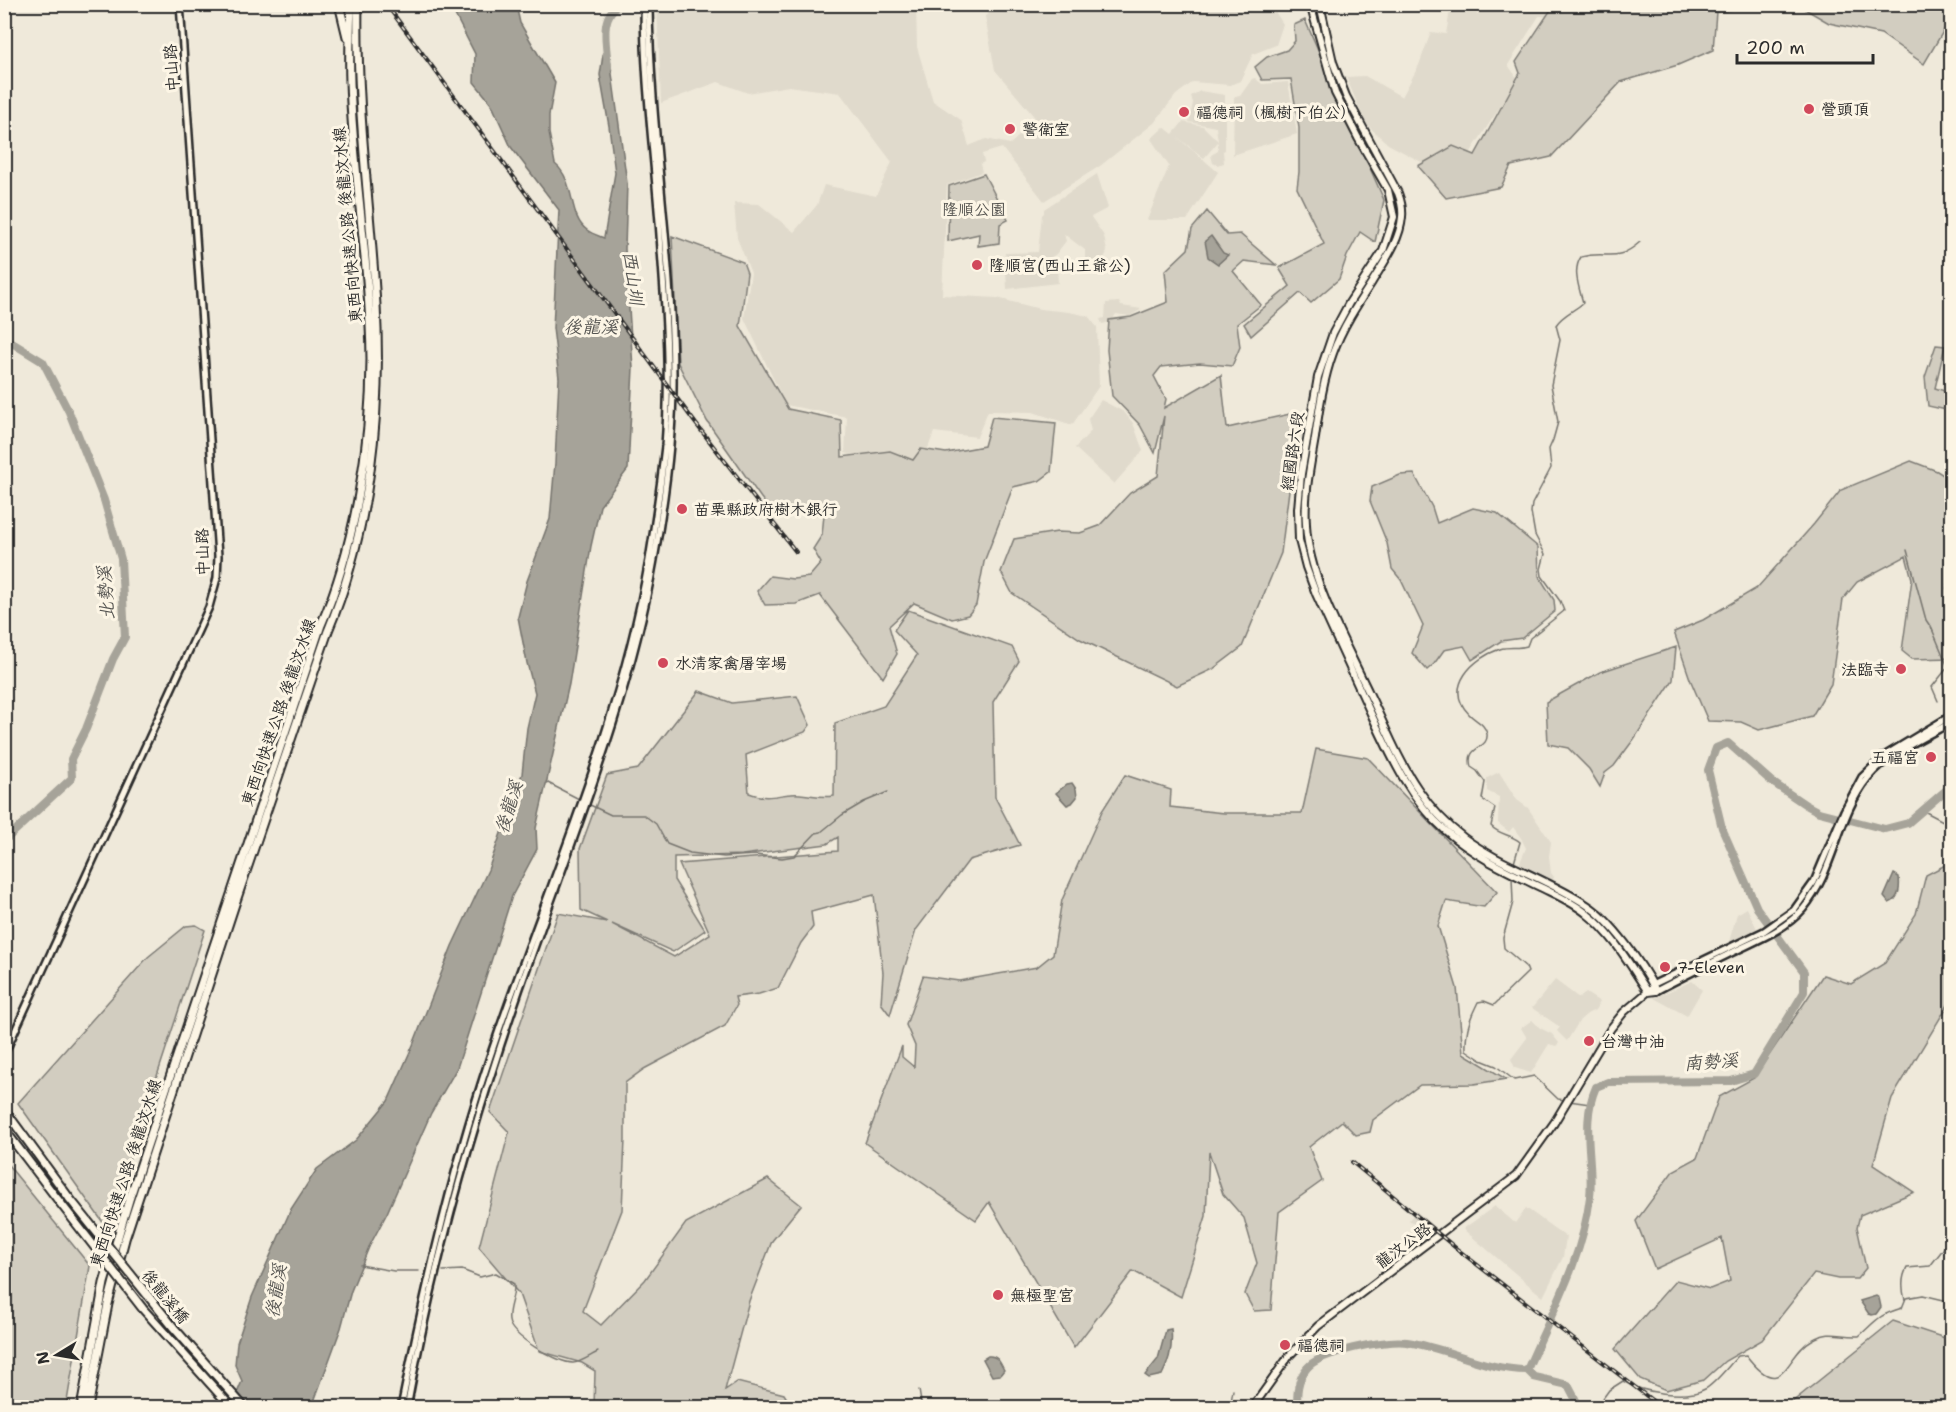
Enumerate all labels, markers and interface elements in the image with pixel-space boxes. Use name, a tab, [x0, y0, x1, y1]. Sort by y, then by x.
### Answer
scale bar	[1737, 27, 1874, 65]
text: 200 m	[1746, 36, 1805, 60]
street label: 中山路	[159, 43, 184, 93]
place label: 營頭頂	[1821, 99, 1869, 120]
place label: 福德祠（楓樹下伯公）	[1196, 102, 1356, 123]
marker: 營頭頂	[1802, 102, 1816, 116]
marker: 福德祠（楓樹下伯公）	[1177, 105, 1191, 119]
place label: 警衛室	[1022, 119, 1070, 140]
marker: 警衛室	[1003, 122, 1017, 136]
street label: 東西向快速公路 後龍汶水線	[328, 126, 367, 324]
park label: 隆順公園	[942, 199, 1006, 220]
water label: 西山圳	[617, 250, 649, 308]
place label: 隆順宮(西山王爺公)	[989, 255, 1131, 276]
marker: 隆順宮(西山王爺公)	[970, 258, 984, 272]
water label: 後龍溪	[564, 315, 619, 339]
street label: 經國路六段	[1277, 410, 1308, 492]
place label: 苗栗縣政府樹木銀行	[694, 499, 838, 520]
marker: 苗栗縣政府樹木銀行	[675, 502, 689, 516]
street label: 中山路	[192, 528, 213, 576]
water label: 北勢溪	[92, 564, 120, 621]
street label: 東西向快速公路 後龍汶水線	[236, 615, 321, 809]
place label: 水清家禽屠宰場	[675, 653, 787, 674]
marker: 水清家禽屠宰場	[656, 656, 670, 670]
place label: 法臨寺	[1841, 659, 1889, 680]
marker: 法臨寺	[1894, 662, 1908, 676]
place label: 五福宮	[1871, 747, 1919, 768]
marker: 五福宮	[1924, 750, 1938, 764]
water label: 後龍溪	[490, 777, 529, 836]
place label: 7-Eleven	[1677, 957, 1745, 978]
marker: 7-Eleven	[1658, 960, 1672, 974]
place label: 台灣中油	[1601, 1031, 1665, 1052]
marker: 台灣中油	[1582, 1034, 1596, 1048]
water label: 南勢溪	[1683, 1048, 1740, 1076]
street label: 東西向快速公路 後龍汶水線	[85, 1076, 166, 1270]
street label: 龍汶公路	[1371, 1218, 1435, 1273]
water label: 後龍溪	[260, 1261, 292, 1320]
street label: 後龍溪橋	[137, 1265, 194, 1328]
place label: 無極聖宮	[1010, 1285, 1074, 1306]
marker: 無極聖宮	[991, 1288, 1005, 1302]
north arrow	[27, 1325, 87, 1385]
place label: 福德祠	[1297, 1335, 1345, 1356]
marker: 福德祠	[1278, 1338, 1292, 1352]
text: N	[31, 1350, 54, 1366]

